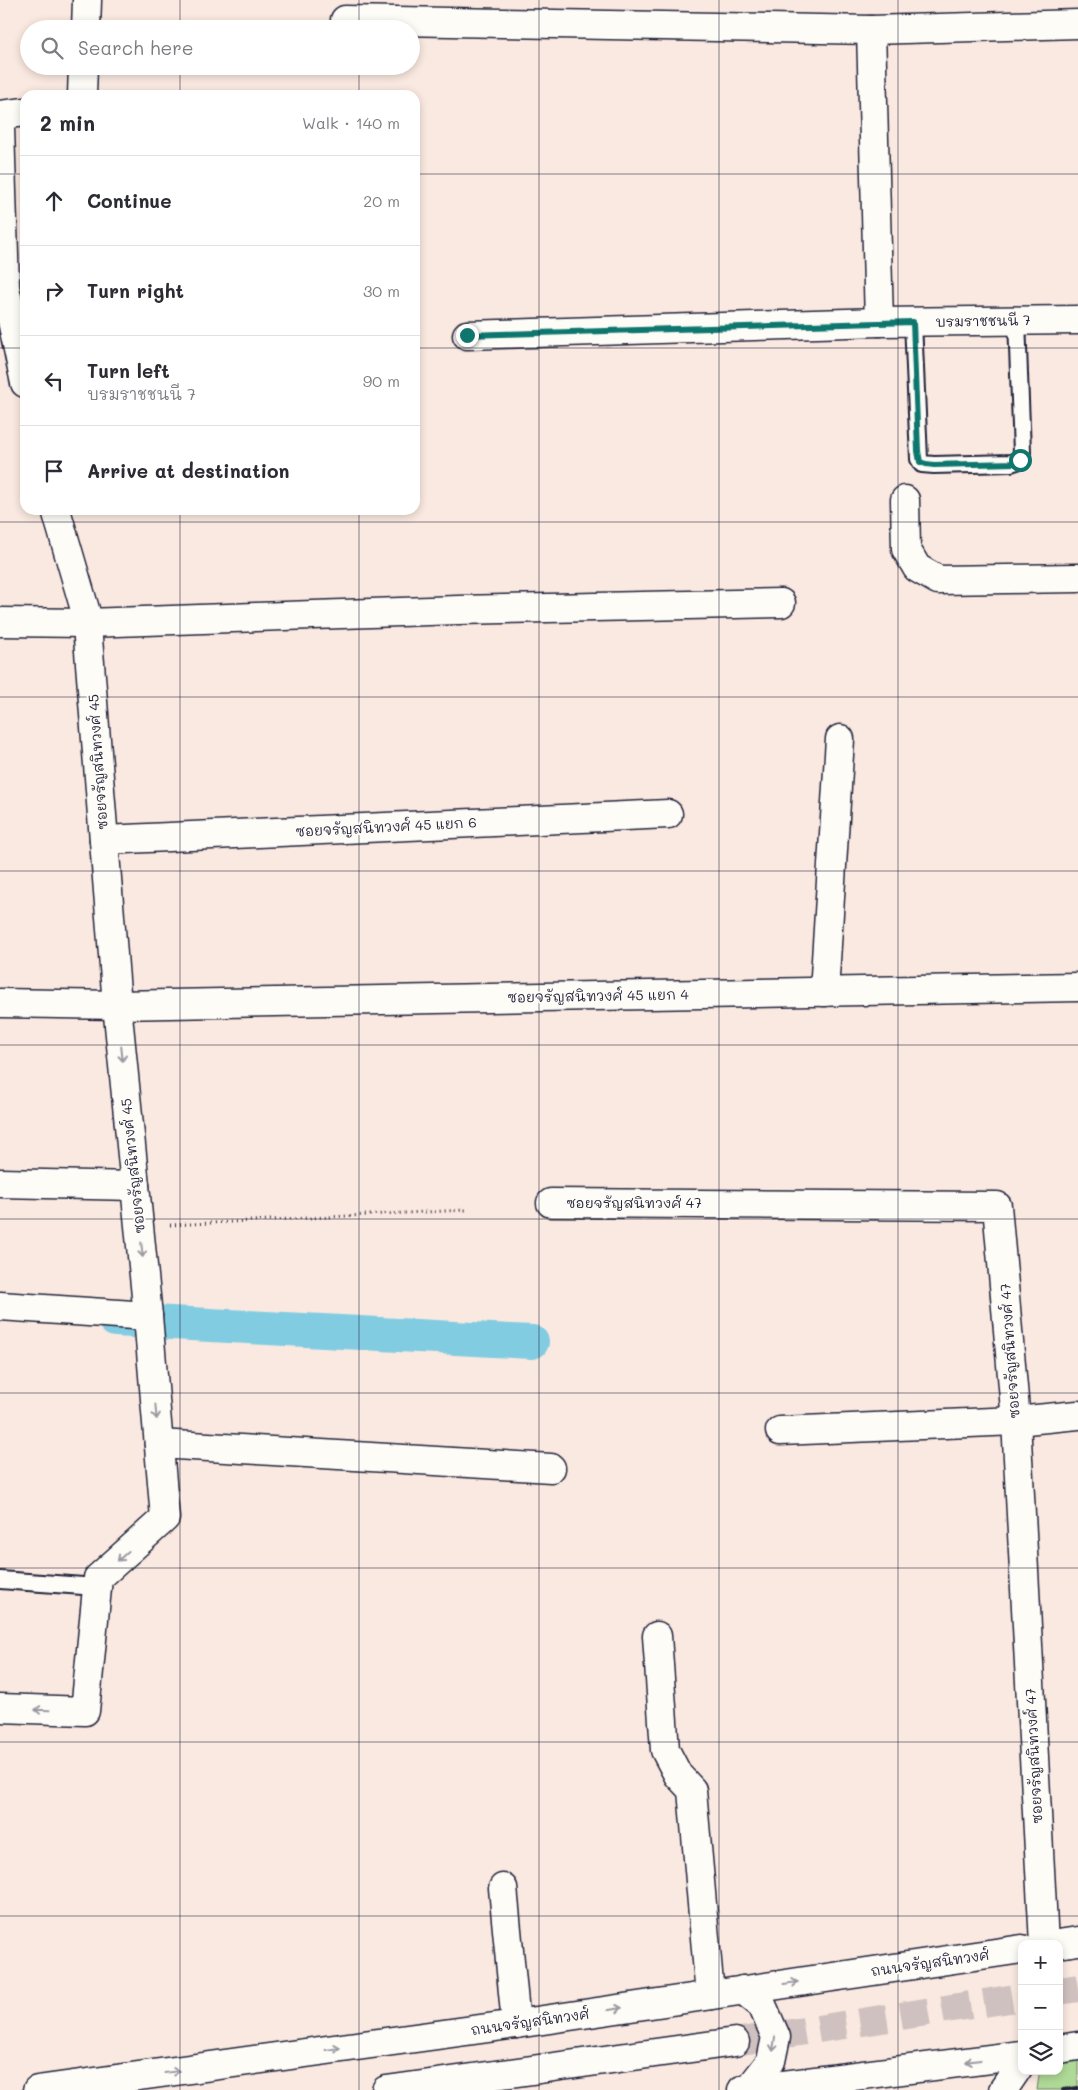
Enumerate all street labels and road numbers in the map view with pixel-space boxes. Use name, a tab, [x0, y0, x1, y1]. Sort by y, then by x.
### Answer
street label: บรมราชชนนี 7	[935, 310, 1031, 331]
street label: ซอยจรัญสนิทวงศ์ 45	[83, 694, 112, 831]
street label: ซอยจรัญสนิทวงศ์ 45 แยก 6	[295, 812, 477, 841]
street label: ซอยจรัญสนิทวงศ์ 45 แยก 4	[507, 984, 689, 1007]
street label: ซอยจรัญสนิทวงศ์ 45	[116, 1097, 149, 1235]
street label: ซอยจรัญสนิทวงศ์ 47	[566, 1193, 702, 1212]
street label: ซอยจรัญสนิทวงศ์ 47	[995, 1282, 1024, 1419]
street label: ซอยจรัญสนิทวงศ์ 47	[1020, 1688, 1047, 1824]
street label: ถนนจรัญสนิทวงศ์	[870, 1945, 990, 1980]
street label: ถนนจรัญสนิทวงศ์	[470, 2004, 590, 2039]

